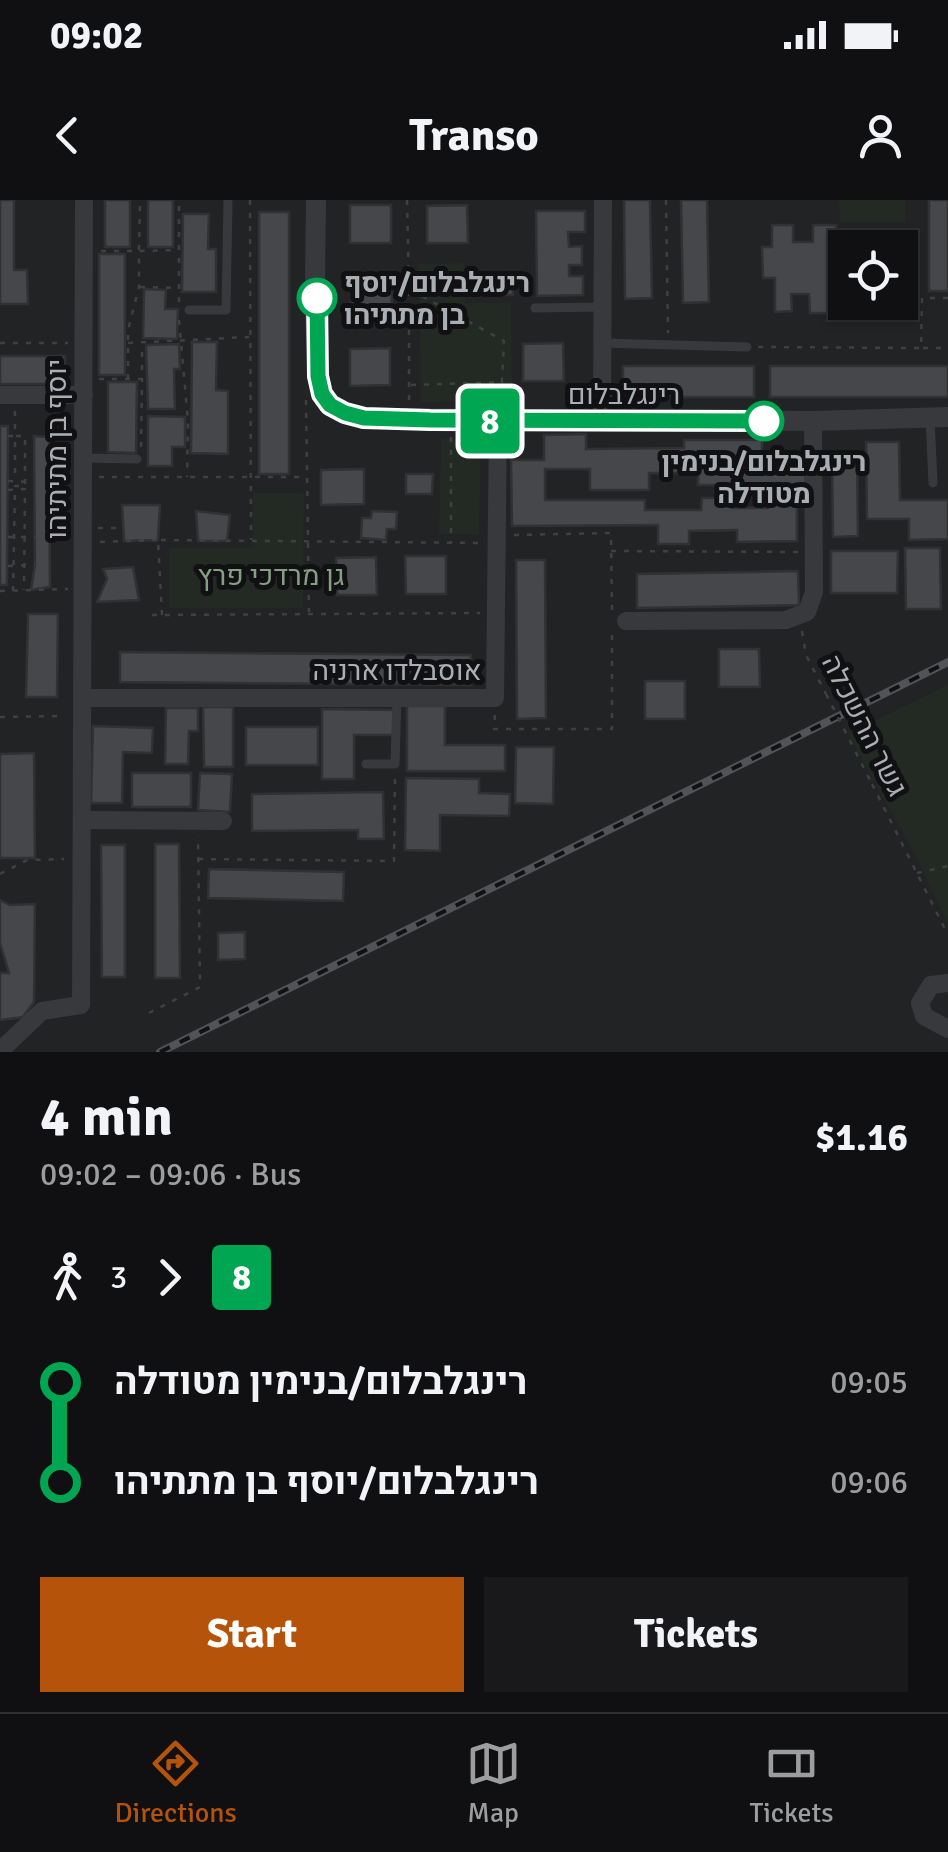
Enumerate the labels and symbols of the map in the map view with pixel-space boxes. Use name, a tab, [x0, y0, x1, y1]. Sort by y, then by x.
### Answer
place label: רינגלבלום/יוסף בן מתתיהו	[344, 266, 530, 332]
marker: רינגלבלום/יוסף בן מתתיהו	[298, 279, 336, 317]
street label: יוסף בן מתיתיהו	[40, 359, 74, 539]
street label: רינגלבלום	[568, 378, 680, 412]
line badge: 8	[458, 388, 522, 454]
marker: רינגלבלום/בנימין מטודלה	[745, 402, 783, 440]
place label: רינגלבלום/בנימין מטודלה	[662, 445, 866, 511]
park label: גן מרדכי פרץ	[197, 559, 345, 593]
street label: גשר ההשכלה	[814, 649, 914, 802]
street label: אוסבלדו ארניה	[313, 654, 481, 688]

